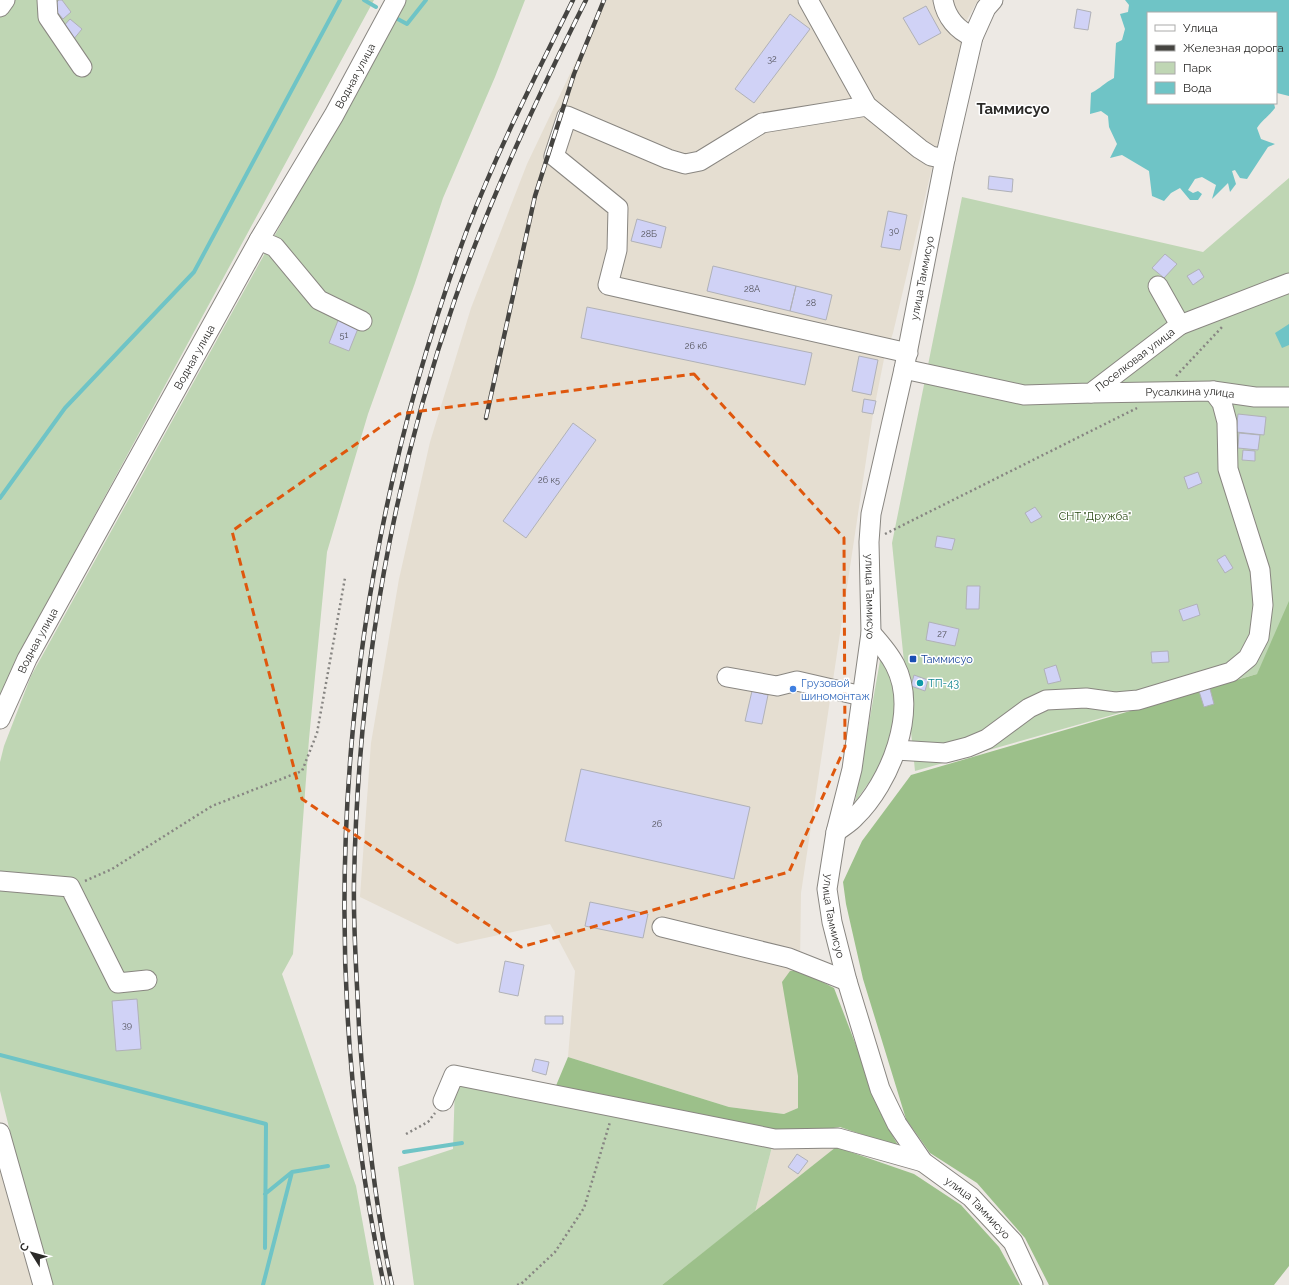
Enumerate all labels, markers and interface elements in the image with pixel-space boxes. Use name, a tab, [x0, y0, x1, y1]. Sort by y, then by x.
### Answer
legend	[1147, 12, 1277, 104]
text: Улица	[1183, 21, 1218, 35]
street label: Водная улица	[333, 41, 378, 111]
text: Железная дорога	[1183, 41, 1284, 55]
house number: 32	[767, 54, 777, 64]
text: Парк	[1183, 61, 1212, 75]
text: Вода	[1183, 81, 1212, 95]
district label: Таммисуо	[976, 100, 1050, 118]
house number: 30	[889, 226, 900, 236]
house number: 28Б	[641, 229, 657, 239]
street label: улица Таммисуо	[908, 235, 937, 321]
house number: 28А	[744, 284, 760, 294]
house number: 28	[806, 298, 816, 308]
street label: Водная улица	[172, 323, 218, 392]
street label: Поселковая улица	[1093, 325, 1177, 394]
house number: 51	[340, 330, 349, 340]
house number: 26 к6	[685, 341, 708, 351]
street label: Русалкина улица	[1145, 385, 1235, 401]
house number: 26 к5	[538, 475, 560, 485]
park label: СНТ "Дружба"	[1059, 510, 1131, 523]
street label: улица Таммисуо	[862, 554, 877, 641]
street label: Водная улица	[15, 606, 61, 675]
house number: 27	[937, 629, 947, 639]
place label: Таммисуо	[921, 653, 973, 666]
marker: Таммисуо	[908, 654, 918, 664]
place label: Грузовой шиномонтаж	[801, 677, 870, 703]
place label: ТП-43	[928, 677, 959, 690]
marker: ТП-43	[915, 678, 925, 688]
marker: Грузовой шиномонтаж	[788, 684, 798, 694]
house number: 26	[652, 819, 663, 829]
street label: улица Таммисуо	[820, 873, 847, 960]
house number: 39	[122, 1020, 132, 1030]
street label: улица Таммисуо	[942, 1174, 1013, 1242]
north arrow	[12, 1233, 52, 1273]
text: С	[17, 1240, 32, 1254]

